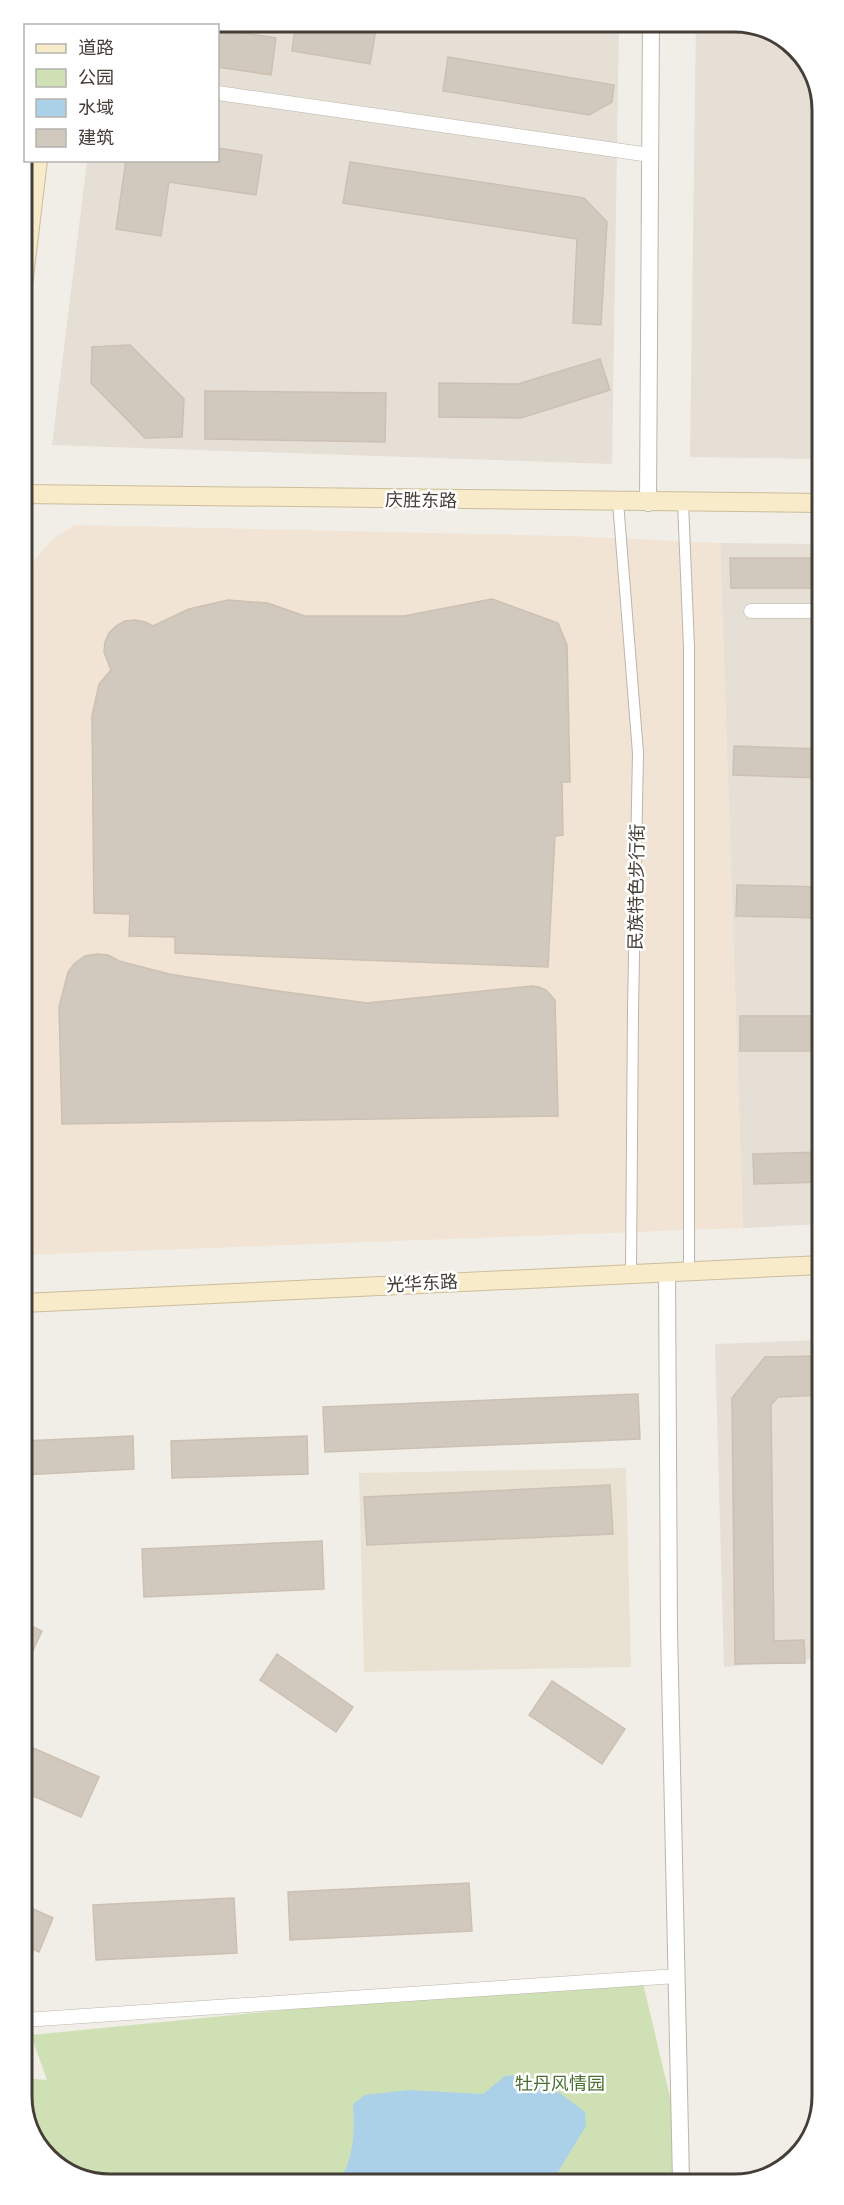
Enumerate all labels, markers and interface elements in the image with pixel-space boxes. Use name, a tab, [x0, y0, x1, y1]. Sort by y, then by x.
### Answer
legend	[24, 24, 219, 162]
text: 道路	[78, 34, 114, 61]
text: 公园	[78, 64, 114, 91]
text: 水域	[78, 94, 114, 121]
text: 建筑	[78, 124, 114, 151]
street label: 庆胜东路	[385, 486, 457, 514]
street label: 民族特色步行街	[621, 824, 651, 950]
street label: 光华东路	[385, 1268, 459, 1298]
park label: 牡丹风情园	[515, 2070, 605, 2097]

